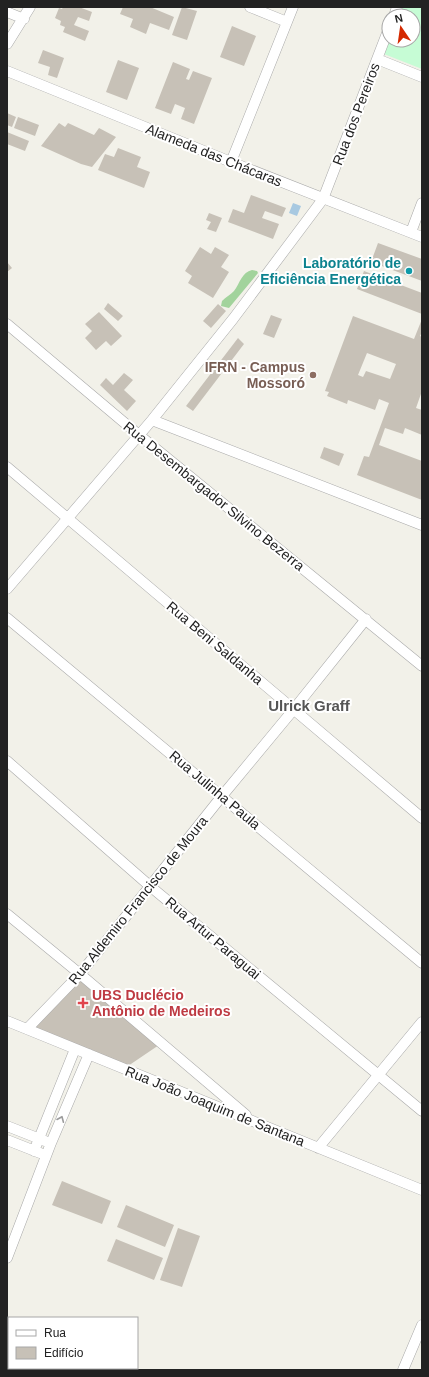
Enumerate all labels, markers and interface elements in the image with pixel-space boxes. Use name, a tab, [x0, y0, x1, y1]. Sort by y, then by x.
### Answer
north arrow	[381, 8, 421, 48]
text: N	[394, 12, 404, 25]
street label: Rua dos Pereiros	[329, 61, 383, 167]
street label: Alameda das Chácaras	[144, 120, 284, 190]
place label: Laboratório de Eficiência Energética	[260, 255, 401, 287]
marker: Laboratório de Eficiência Energética	[404, 266, 414, 276]
place label: IFRN - Campus Mossoró	[205, 359, 305, 391]
marker: IFRN - Campus Mossoró	[308, 370, 318, 380]
street label: Rua Desembargador Silvino Bezerra	[120, 418, 308, 574]
street label: Rua Beni Saldanha	[164, 598, 267, 688]
district label: Ulrick Graff	[268, 697, 351, 714]
street label: Rua Julinha Paula	[166, 747, 264, 833]
street label: Rua Aldemiro Francisco de Moura	[65, 813, 211, 987]
street label: Rua Artur Paraguai	[162, 894, 264, 982]
place label: UBS Duclécio Antônio de Medeiros	[92, 987, 231, 1019]
marker: UBS Duclécio Antônio de Medeiros	[77, 997, 89, 1009]
street label: Rua João Joaquim de Santana	[123, 1063, 307, 1150]
one-way arrow	[56, 1116, 64, 1124]
legend	[8, 1317, 138, 1369]
text: Rua	[44, 1326, 66, 1340]
text: Edifício	[44, 1346, 84, 1360]

